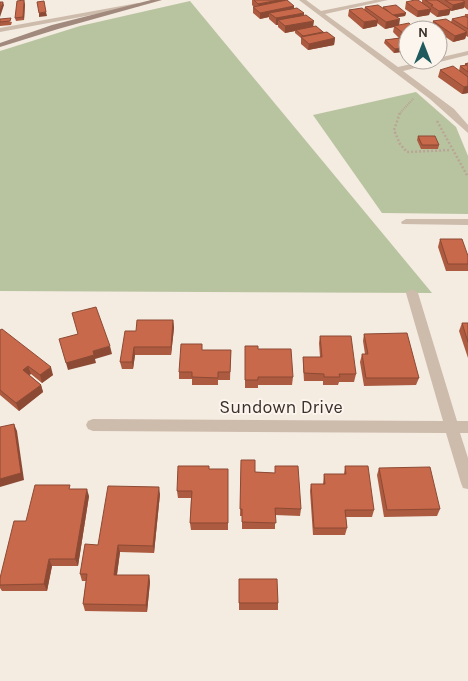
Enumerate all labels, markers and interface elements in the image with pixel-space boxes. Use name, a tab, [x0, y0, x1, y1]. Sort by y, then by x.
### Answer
north arrow	[398, 20, 448, 70]
text: N	[418, 24, 428, 41]
street label: Sundown Drive	[219, 396, 343, 418]

